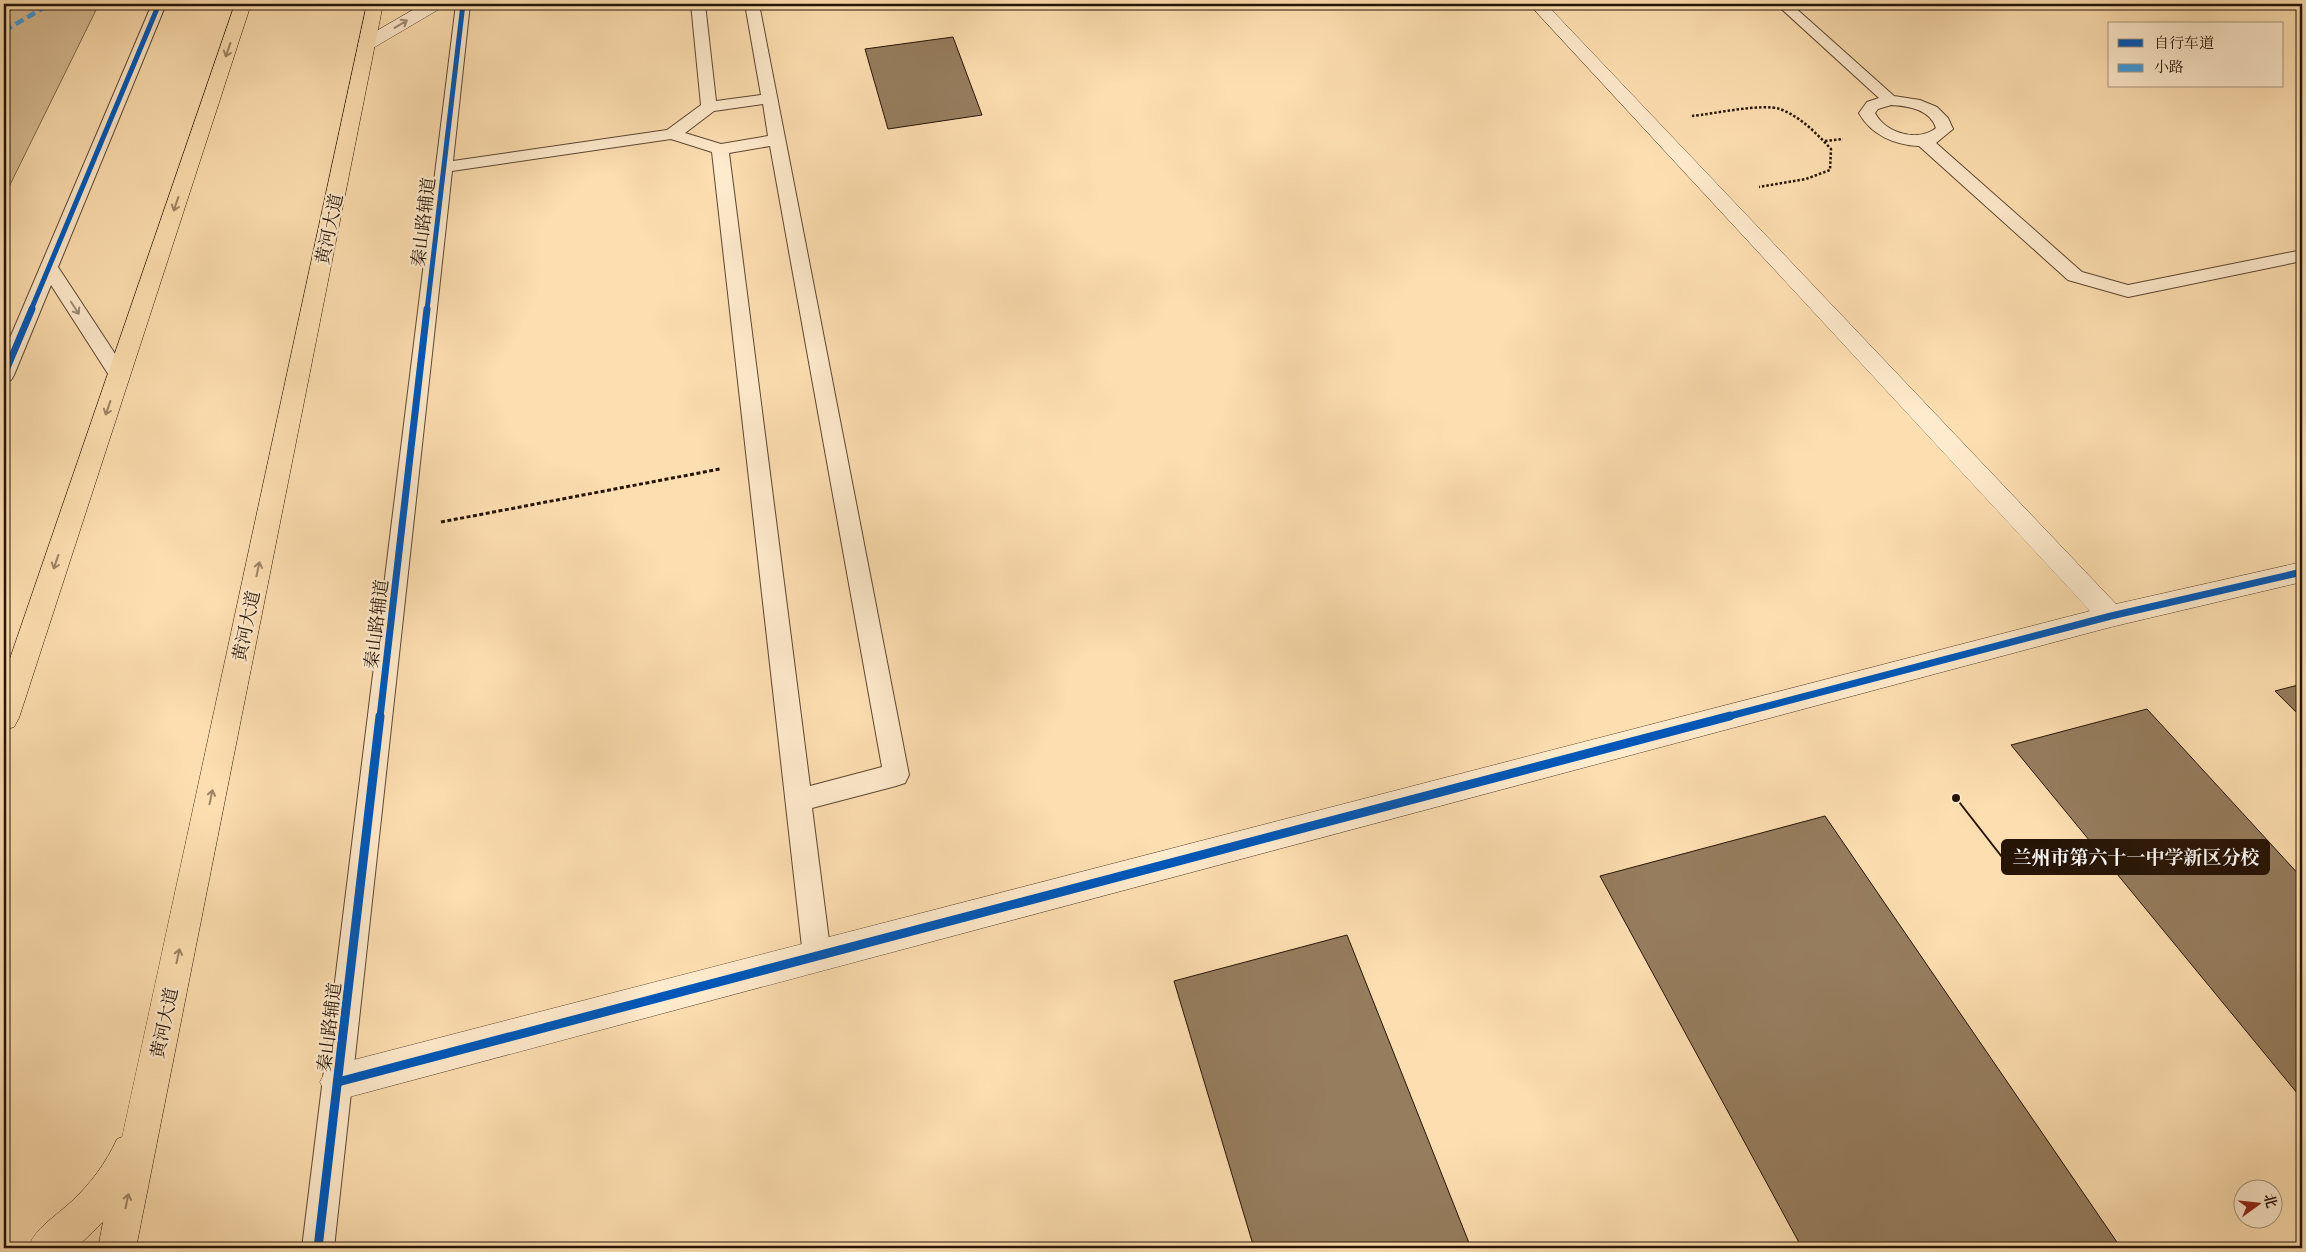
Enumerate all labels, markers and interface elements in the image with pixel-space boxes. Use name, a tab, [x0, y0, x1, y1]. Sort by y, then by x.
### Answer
one-way arrow	[393, 19, 408, 28]
legend	[2108, 22, 2284, 88]
text: 自行车道	[2154, 33, 2214, 52]
one-way arrow	[223, 42, 232, 57]
text: 小路	[2154, 57, 2184, 76]
street label: 秦山路辅道	[406, 176, 440, 268]
street label: 黄河大道	[310, 191, 348, 267]
one-way arrow	[171, 196, 181, 212]
one-way arrow	[70, 301, 80, 315]
one-way arrow	[103, 400, 112, 415]
one-way arrow	[51, 554, 60, 569]
one-way arrow	[254, 561, 263, 577]
street label: 秦山路辅道	[359, 578, 393, 670]
street label: 黄河大道	[227, 588, 265, 664]
one-way arrow	[206, 789, 216, 805]
callout: 兰州市第六十一中学新区分校	[2002, 840, 2269, 874]
text: 兰州市第六十一中学新区分校	[2012, 845, 2260, 870]
one-way arrow	[173, 948, 183, 964]
street label: 秦山路辅道	[312, 981, 346, 1073]
street label: 黄河大道	[145, 985, 183, 1061]
north arrow	[2234, 1180, 2284, 1230]
text: 北	[2260, 1192, 2281, 1210]
one-way arrow	[123, 1193, 132, 1209]

